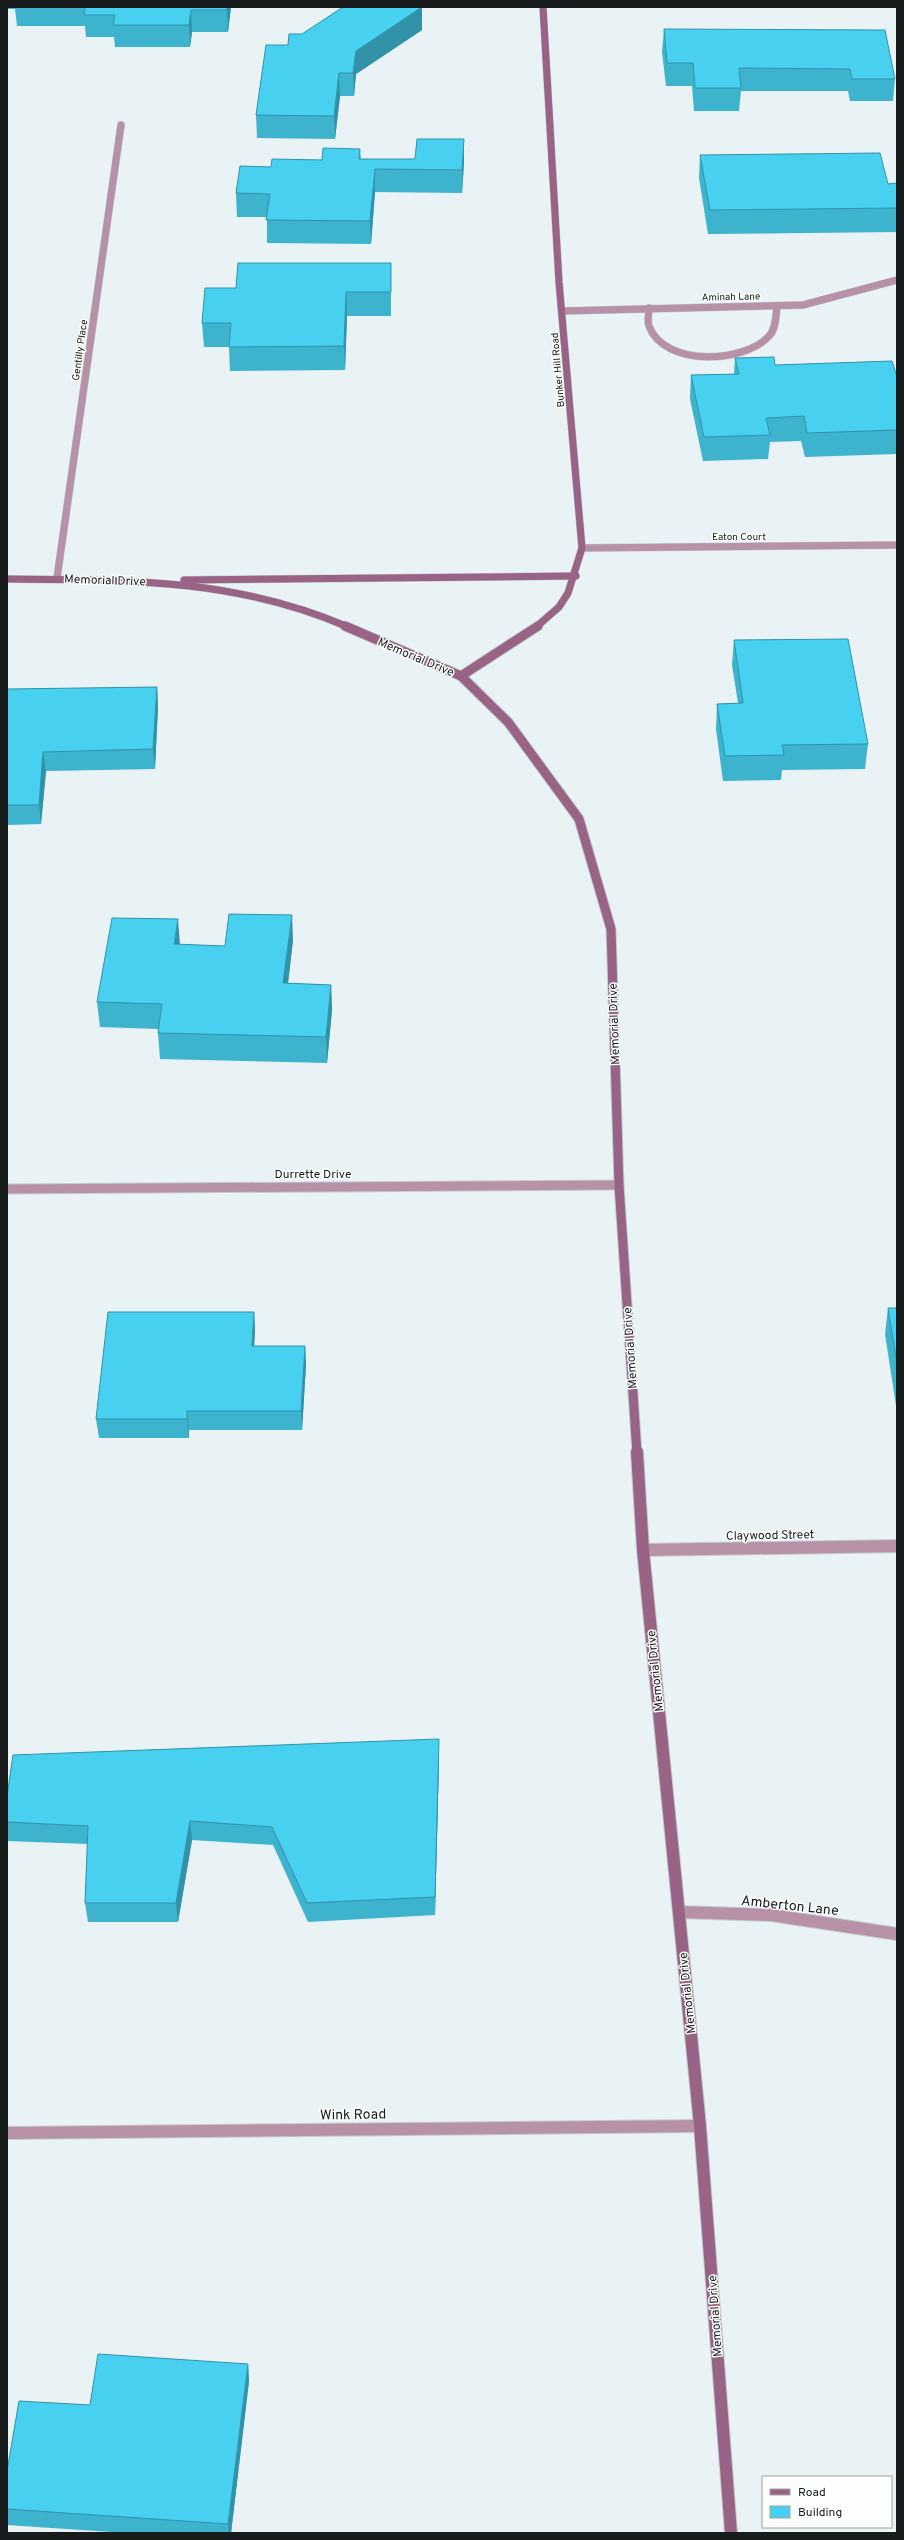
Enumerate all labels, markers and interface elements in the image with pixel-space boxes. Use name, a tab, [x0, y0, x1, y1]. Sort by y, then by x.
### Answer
street label: Aminah Lane	[701, 290, 761, 305]
street label: Gentilly Place	[70, 319, 91, 382]
street label: Bunker Hill Road	[549, 332, 568, 408]
street label: Eaton Court	[712, 531, 766, 544]
street label: Memorial Drive	[64, 572, 146, 590]
street label: Memorial Drive	[375, 635, 456, 681]
street label: Memorial Drive	[606, 983, 624, 1065]
street label: Durrette Drive	[275, 1167, 351, 1183]
street label: Memorial Drive	[620, 1307, 642, 1389]
street label: Claywood Street	[726, 1527, 814, 1545]
street label: Memorial Drive	[644, 1629, 668, 1712]
street label: Amberton Lane	[740, 1893, 839, 1920]
street label: Memorial Drive	[676, 1951, 700, 2034]
street label: Wink Road	[320, 2106, 386, 2125]
street label: Memorial Drive	[705, 2275, 727, 2357]
legend	[762, 2476, 892, 2528]
text: Road	[798, 2485, 826, 2501]
text: Building	[798, 2505, 842, 2521]

